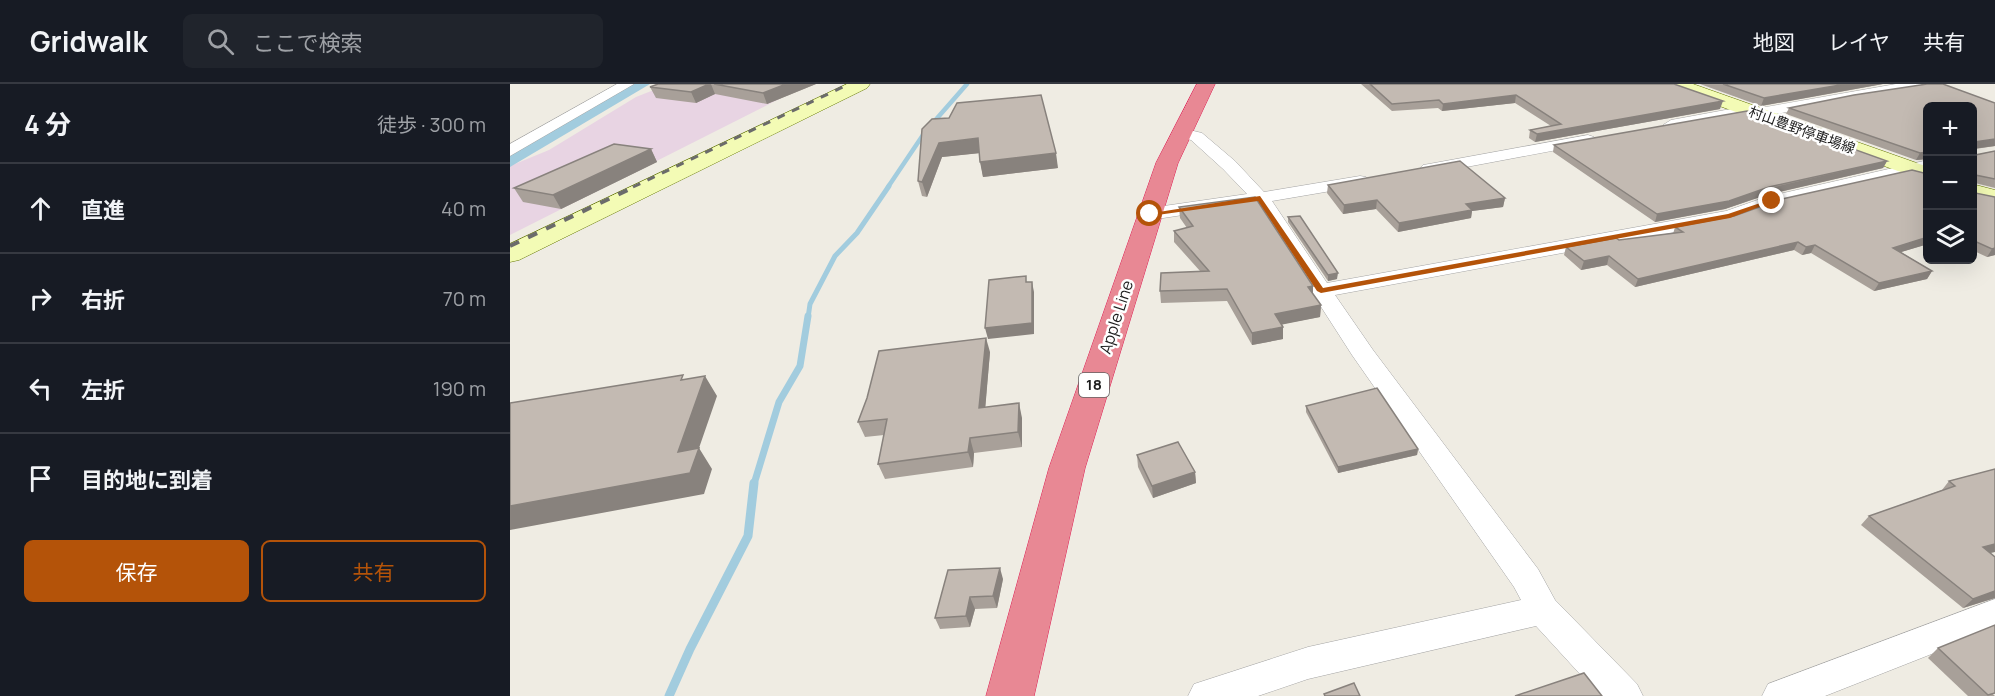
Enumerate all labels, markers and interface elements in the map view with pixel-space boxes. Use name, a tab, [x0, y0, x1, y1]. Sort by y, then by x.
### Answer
search box	[183, 14, 603, 68]
text: Gridwalk	[30, 22, 147, 60]
icon: search	[204, 25, 237, 58]
text: ここで検索	[252, 28, 363, 58]
text: 地図	[1753, 28, 1795, 56]
text: レイヤ	[1828, 28, 1890, 56]
text: 共有	[1923, 28, 1965, 56]
street label: 村山豊野停車場線	[1746, 101, 1858, 158]
map controls	[1923, 102, 1977, 264]
button: +	[1923, 102, 1977, 156]
text: 4 分	[24, 106, 71, 142]
text: 徒歩 · 300 m	[377, 111, 486, 138]
button: −	[1923, 156, 1977, 210]
route end	[1758, 187, 1784, 213]
icon: ahead	[24, 192, 57, 225]
text: 直進	[81, 195, 125, 225]
text: 40 m	[441, 195, 486, 222]
route start	[1136, 200, 1162, 226]
button: layers	[1923, 210, 1977, 264]
street label: Apple Line	[1094, 277, 1138, 357]
icon: right	[24, 282, 57, 315]
text: 右折	[81, 285, 125, 315]
text: 70 m	[443, 285, 486, 312]
icon: left	[24, 372, 57, 405]
road number: 18	[1079, 373, 1109, 397]
text: 左折	[81, 375, 125, 405]
text: 190 m	[433, 375, 486, 402]
icon: arrive	[24, 462, 57, 495]
text: 目的地に到着	[81, 465, 213, 495]
button: 保存	[24, 540, 249, 602]
button: 共有	[261, 540, 486, 602]

